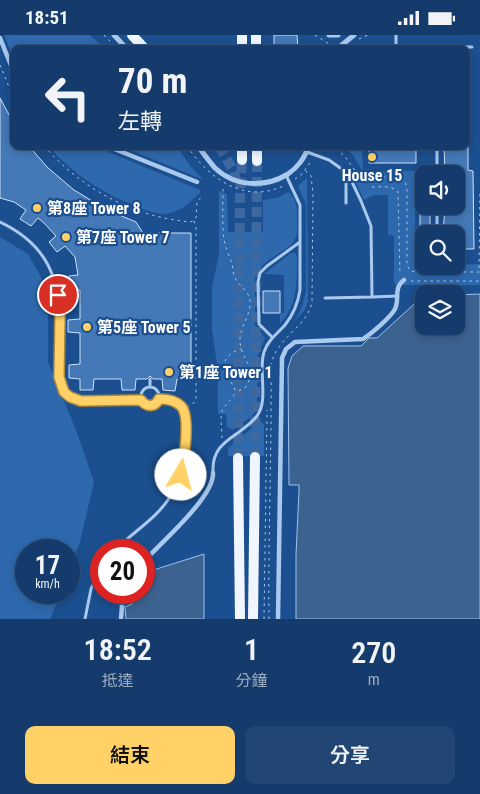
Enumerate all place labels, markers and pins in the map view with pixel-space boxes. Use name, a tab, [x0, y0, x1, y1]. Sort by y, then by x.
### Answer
marker: House 15	[366, 151, 378, 163]
place label: House 15	[342, 166, 402, 185]
place label: 第8座 Tower 8	[47, 199, 141, 218]
marker: 第8座 Tower 8	[31, 202, 43, 214]
place label: 第7座 Tower 7	[76, 228, 170, 247]
marker: 第7座 Tower 7	[60, 231, 72, 243]
pin	[37, 274, 79, 316]
place label: 第5座 Tower 5	[97, 318, 191, 337]
marker: 第5座 Tower 5	[81, 321, 93, 333]
place label: 第1座 Tower 1	[179, 363, 273, 382]
marker: 第1座 Tower 1	[163, 366, 175, 378]

